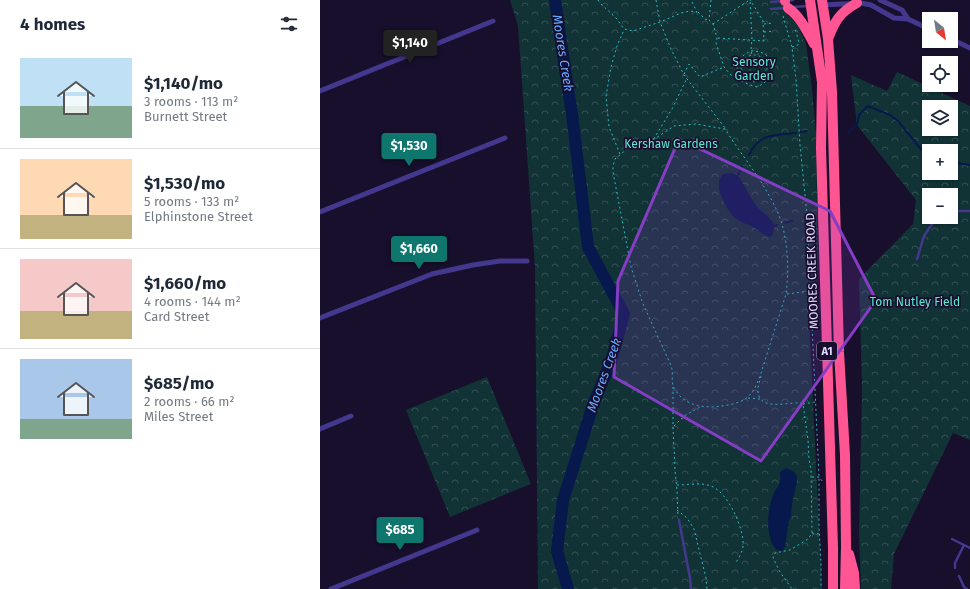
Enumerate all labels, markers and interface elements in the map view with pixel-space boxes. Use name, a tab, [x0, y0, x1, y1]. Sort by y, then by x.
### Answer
north arrow	[922, 12, 958, 48]
map controls	[922, 12, 958, 224]
icon: filters	[278, 13, 300, 35]
water label: Moores Creek	[550, 13, 576, 93]
text: 4 homes	[20, 14, 85, 35]
pin: $1,140	[377, 30, 443, 64]
text: $1,140	[392, 35, 428, 50]
park label: Sensory Garden	[732, 55, 776, 83]
button: locate	[922, 56, 958, 92]
text: $1,140/mo	[144, 73, 223, 94]
icon: home	[52, 74, 100, 122]
text: 3 rooms · 113 m²	[144, 94, 238, 109]
button: layers	[922, 100, 958, 136]
text: Burnett Street	[144, 109, 227, 124]
pin: $1,530	[376, 133, 442, 167]
park label: Kershaw Gardens	[624, 137, 718, 151]
text: $1,530	[390, 138, 428, 153]
button: +	[922, 144, 958, 180]
text: $1,530/mo	[144, 173, 225, 194]
icon: home	[52, 175, 100, 223]
button: −	[922, 188, 958, 224]
text: 5 rooms · 133 m²	[144, 194, 239, 209]
text: Elphinstone Street	[144, 209, 253, 224]
street label: MOORES CREEK ROAD	[803, 212, 821, 329]
pin: $1,660	[386, 236, 452, 270]
text: $1,660	[400, 241, 438, 256]
text: $1,660/mo	[144, 273, 226, 294]
icon: home	[52, 275, 100, 323]
text: 4 rooms · 144 m²	[144, 294, 241, 309]
park label: Tom Nutley Field	[870, 295, 960, 309]
text: Card Street	[144, 309, 209, 324]
water label: Moores Creek	[584, 336, 624, 414]
road number: A1	[817, 342, 837, 360]
text: $685/mo	[144, 373, 214, 394]
icon: home	[52, 375, 100, 423]
text: 2 rooms · 66 m²	[144, 394, 235, 409]
text: Miles Street	[144, 409, 213, 424]
pin: $685	[376, 517, 424, 551]
text: $685	[386, 522, 415, 537]

